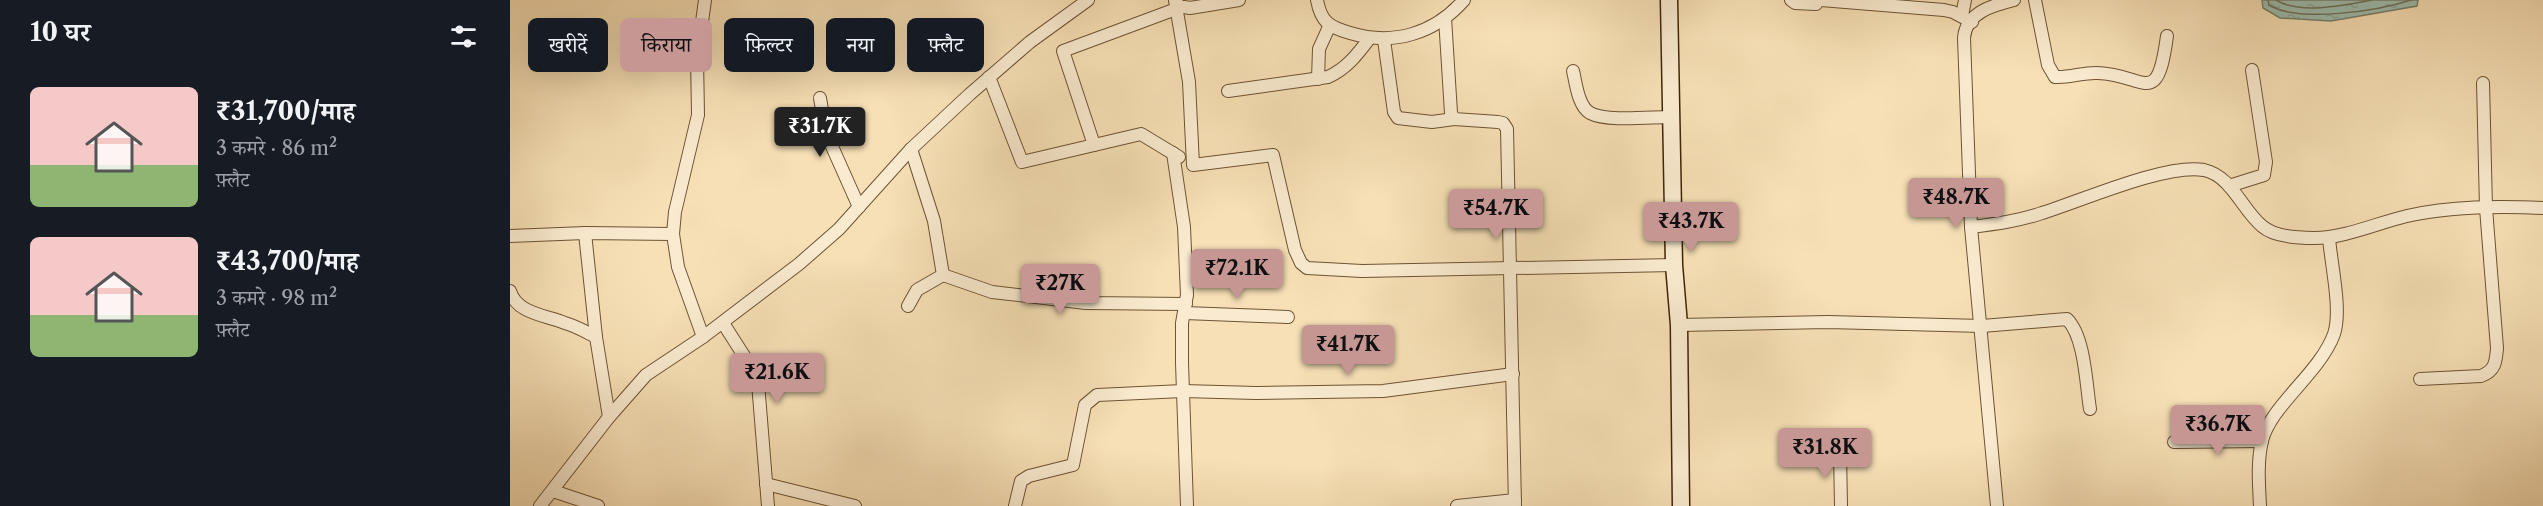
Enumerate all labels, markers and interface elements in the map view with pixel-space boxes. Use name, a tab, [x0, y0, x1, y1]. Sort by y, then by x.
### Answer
text: 10 घर	[30, 16, 90, 48]
chip: खरीदें	[528, 18, 608, 72]
chip: किराया	[620, 18, 712, 72]
chip: फ़िल्टर	[724, 18, 814, 72]
chip: नया	[826, 18, 895, 72]
chip: फ़्लैट	[907, 18, 984, 72]
icon: filters	[447, 20, 480, 53]
text: ₹31,700/माह	[216, 95, 355, 127]
pin: ₹31.7K	[771, 107, 869, 158]
icon: home	[78, 111, 150, 183]
text: ₹31.7K	[788, 114, 852, 138]
text: 3 कमरे · 86 m²	[216, 136, 337, 160]
text: फ़्लैट	[216, 168, 249, 192]
pin: ₹48.7K	[1907, 178, 2005, 229]
text: ₹48.7K	[1922, 185, 1990, 209]
pin: ₹54.7K	[1447, 189, 1545, 240]
text: ₹54.7K	[1463, 196, 1529, 220]
pin: ₹43.7K	[1642, 202, 1740, 253]
text: ₹43.7K	[1658, 209, 1724, 233]
text: ₹43,700/माह	[216, 245, 359, 277]
pin: ₹72.1K	[1188, 249, 1286, 300]
text: ₹72.1K	[1205, 256, 1269, 280]
icon: home	[78, 261, 150, 333]
pin: ₹27K	[1024, 264, 1096, 315]
text: ₹27K	[1035, 271, 1085, 295]
text: 3 कमरे · 98 m²	[216, 286, 337, 310]
text: फ़्लैट	[216, 318, 249, 342]
pin: ₹41.7K	[1299, 325, 1397, 376]
text: ₹41.7K	[1316, 332, 1380, 356]
pin: ₹21.6K	[728, 353, 826, 404]
text: ₹21.6K	[744, 360, 810, 384]
pin: ₹36.7K	[2169, 405, 2267, 456]
text: ₹36.7K	[2185, 412, 2251, 436]
pin: ₹31.8K	[1776, 428, 1874, 479]
text: ₹31.8K	[1792, 435, 1858, 459]

